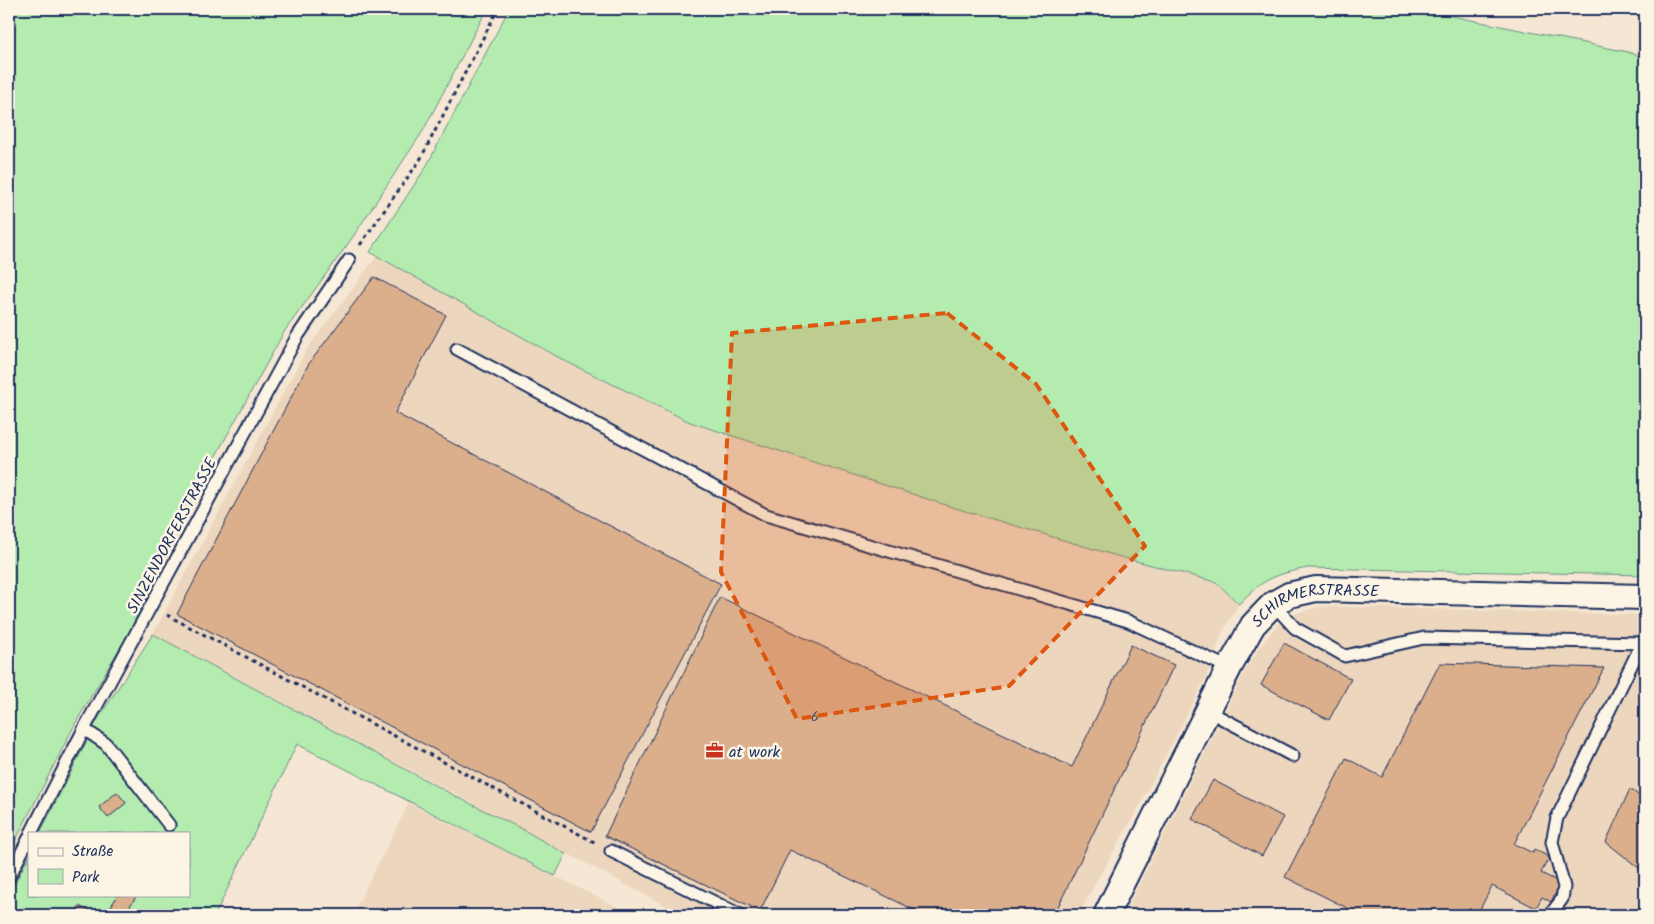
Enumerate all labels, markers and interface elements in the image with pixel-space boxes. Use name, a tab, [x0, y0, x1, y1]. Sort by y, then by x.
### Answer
street label: SINZENDORFERSTRASSE	[121, 453, 224, 618]
street label: SCHIRMERSTRASSE	[1246, 578, 1380, 634]
house number: 6	[811, 706, 819, 728]
place label: at work	[729, 740, 780, 765]
office icon: at work	[705, 741, 725, 761]
legend	[28, 832, 190, 896]
text: Straße	[72, 840, 114, 864]
text: Park	[72, 866, 100, 890]

